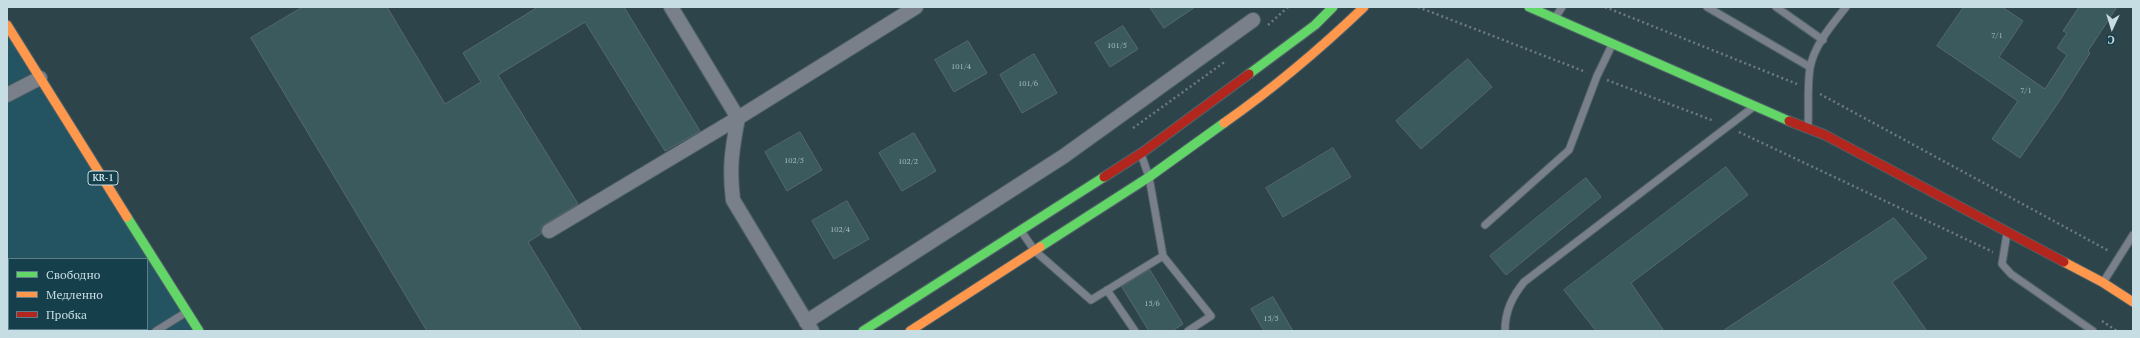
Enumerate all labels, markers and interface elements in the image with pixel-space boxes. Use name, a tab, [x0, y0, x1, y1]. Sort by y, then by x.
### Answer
north arrow	[2092, 8, 2132, 48]
house number: 7/1	[1991, 31, 2003, 41]
text: С	[2107, 33, 2115, 47]
house number: 101/5	[1107, 41, 1127, 51]
house number: 101/4	[951, 62, 971, 72]
house number: 101/6	[1018, 79, 1038, 89]
house number: 7/1	[2020, 86, 2032, 96]
house number: 102/5	[784, 156, 804, 166]
house number: 102/2	[898, 157, 918, 167]
road number: KR-1	[88, 171, 118, 185]
house number: 102/4	[830, 225, 850, 235]
legend	[8, 258, 148, 330]
text: Свободно	[46, 267, 100, 282]
text: Медленно	[46, 287, 103, 302]
house number: 15/6	[1144, 299, 1160, 309]
text: Пробка	[46, 307, 87, 322]
house number: 15/5	[1263, 314, 1279, 324]

